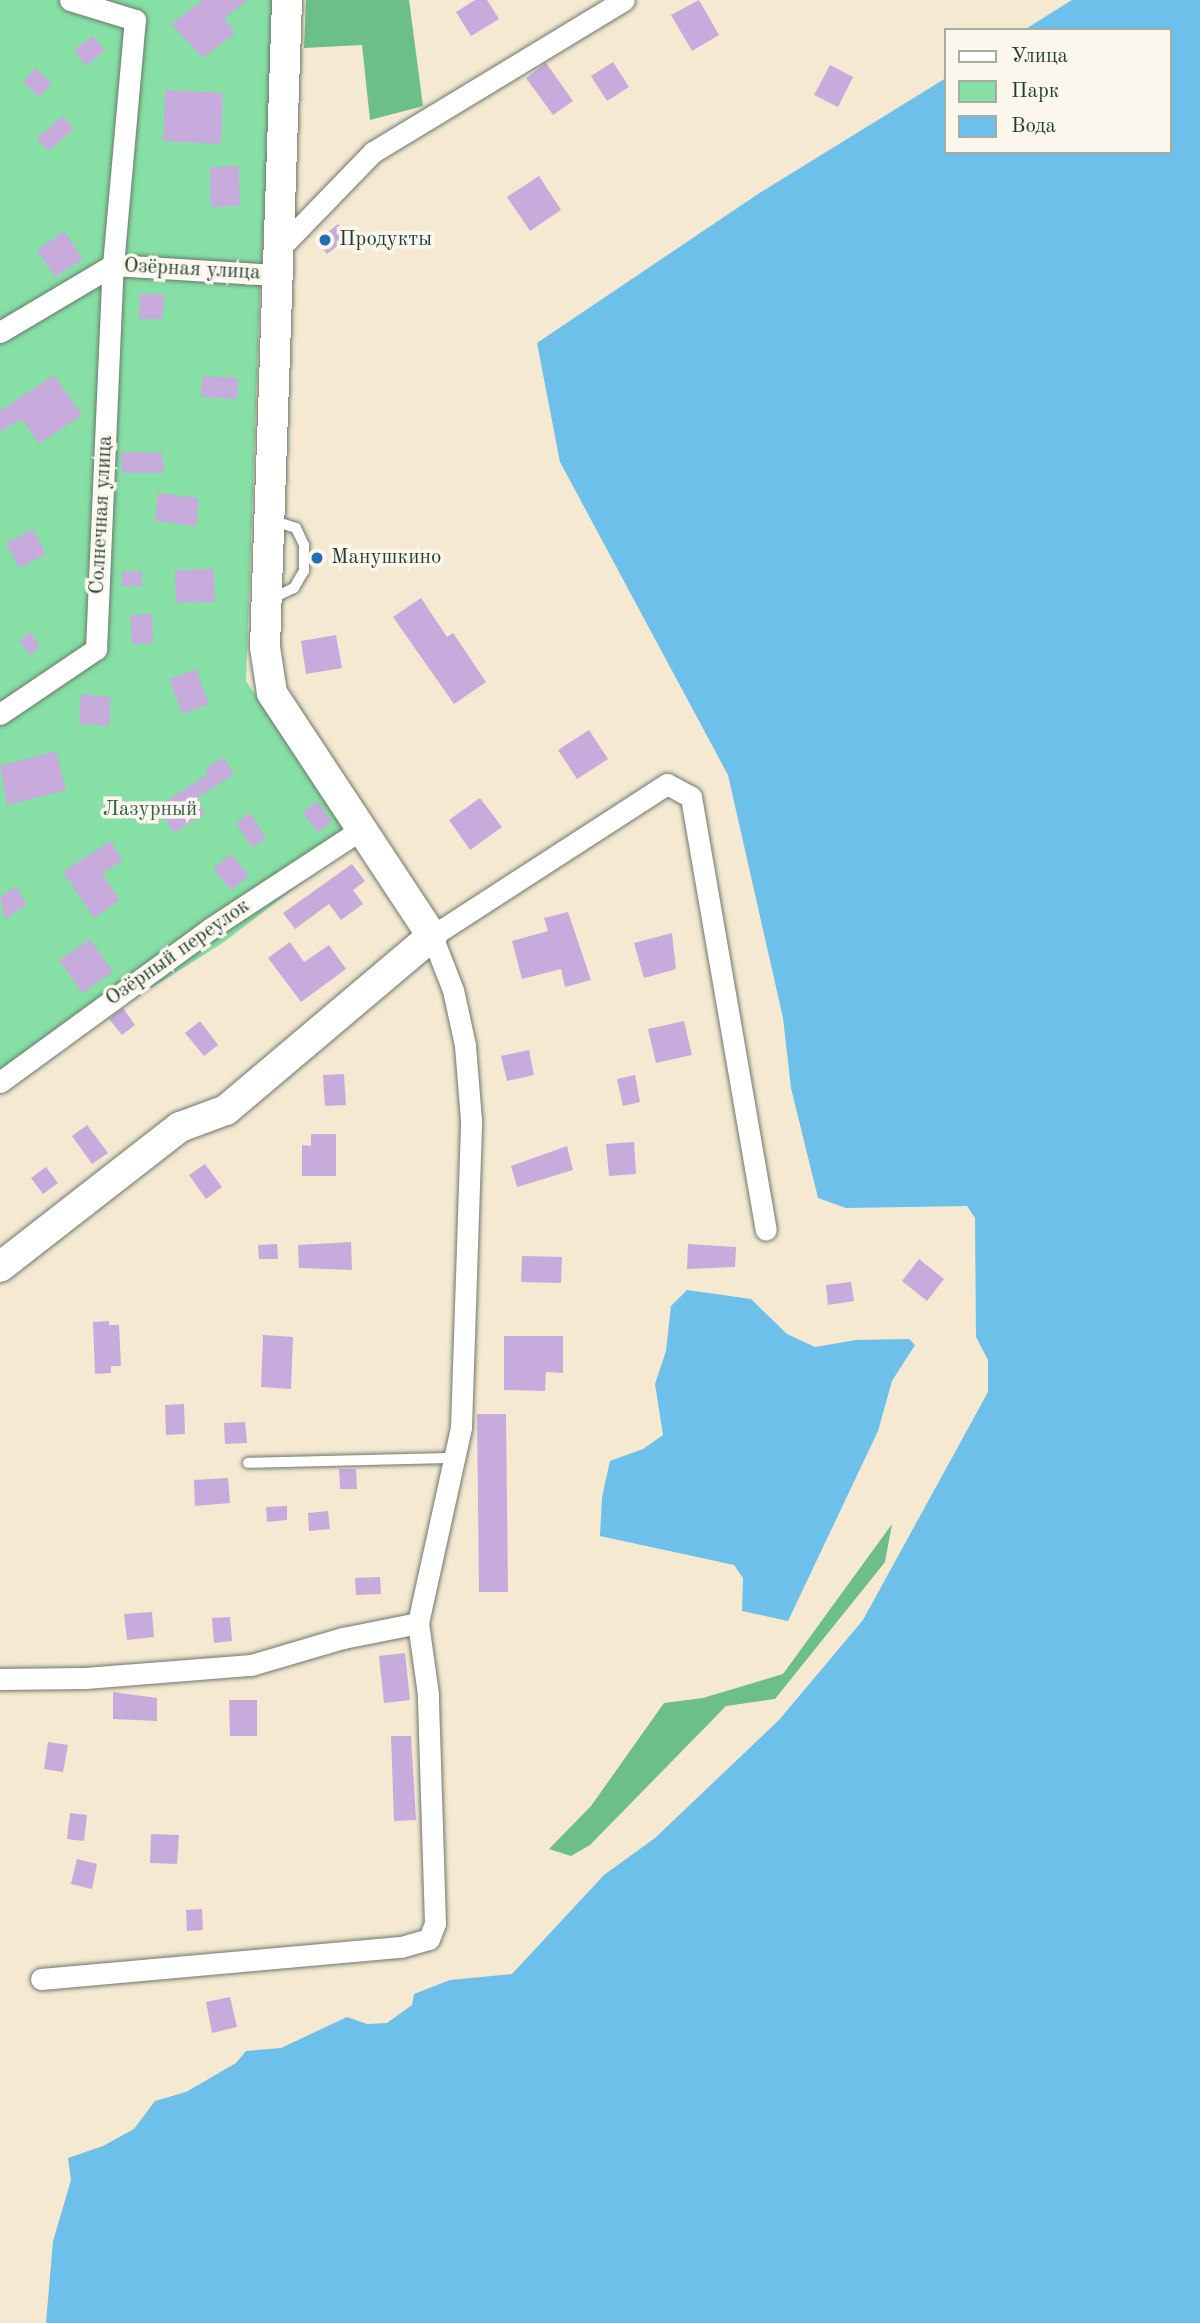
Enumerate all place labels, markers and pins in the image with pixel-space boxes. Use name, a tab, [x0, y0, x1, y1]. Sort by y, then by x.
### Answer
place label: Продукты	[339, 227, 432, 253]
marker: Продукты	[317, 232, 333, 248]
place label: Манушкино	[331, 545, 441, 571]
marker: Манушкино	[309, 550, 325, 566]

